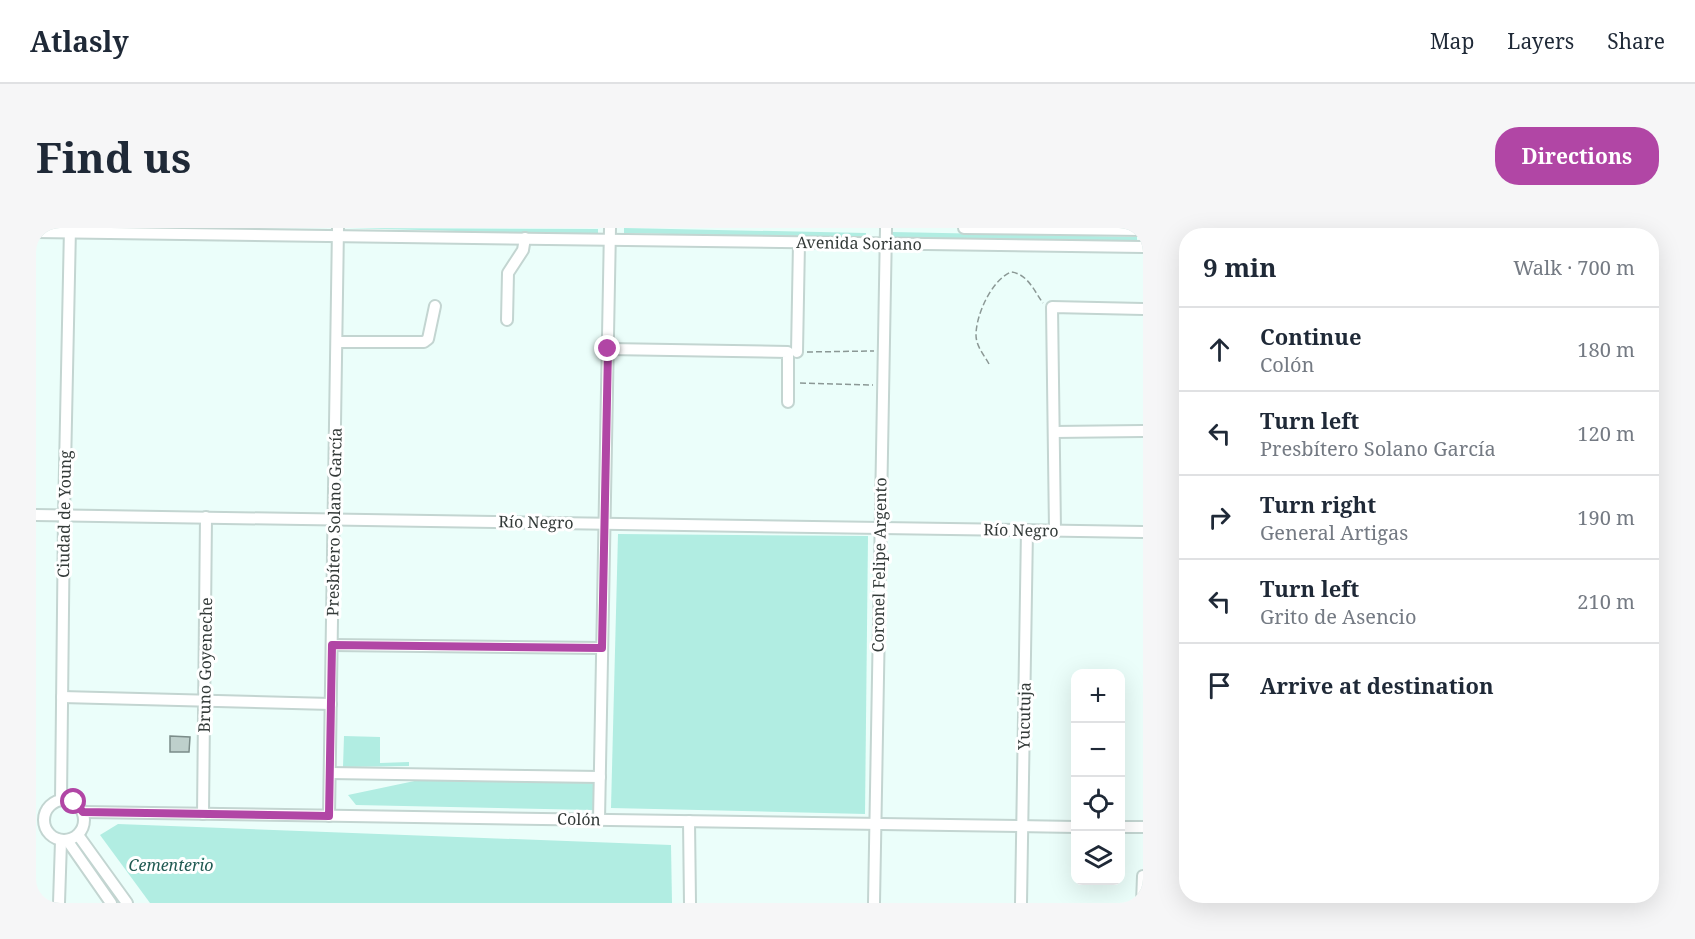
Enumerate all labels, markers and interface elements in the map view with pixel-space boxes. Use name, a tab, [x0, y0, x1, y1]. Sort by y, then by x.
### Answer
text: Atlasly	[30, 22, 129, 60]
text: Map	[1430, 27, 1474, 55]
text: Layers	[1507, 27, 1574, 55]
text: Share	[1607, 27, 1665, 55]
button: Directions	[1495, 127, 1659, 185]
text: Find us	[36, 128, 191, 185]
street label: Avenida Soriano	[796, 231, 922, 255]
text: 9 min	[1203, 249, 1277, 285]
text: Walk · 700 m	[1513, 254, 1635, 281]
text: Continue	[1260, 321, 1362, 351]
icon: ahead	[1203, 333, 1236, 366]
route end	[594, 335, 620, 361]
text: 180 m	[1577, 336, 1635, 363]
text: Colón	[1260, 351, 1314, 378]
text: Turn left	[1260, 405, 1359, 435]
icon: left	[1203, 417, 1236, 450]
text: 120 m	[1577, 420, 1635, 447]
street label: Presbítero Solano García	[321, 428, 347, 616]
text: Presbítero Solano García	[1260, 435, 1496, 462]
street label: Ciudad de Young	[52, 450, 76, 578]
street label: Coronel Felipe Argento	[866, 477, 892, 653]
text: Turn right	[1260, 489, 1376, 519]
icon: right	[1203, 501, 1236, 534]
text: 190 m	[1577, 504, 1635, 531]
street label: Río Negro	[498, 510, 574, 534]
street label: Río Negro	[983, 518, 1059, 542]
text: General Artigas	[1260, 519, 1408, 546]
text: Turn left	[1260, 573, 1359, 603]
icon: left	[1203, 585, 1236, 618]
text: 210 m	[1577, 588, 1635, 615]
street label: Bruno Goyeneche	[193, 597, 217, 733]
text: Grito de Asencio	[1260, 603, 1417, 630]
map controls	[1071, 669, 1125, 885]
button: +	[1071, 669, 1125, 723]
icon: arrive	[1203, 669, 1236, 702]
text: Arrive at destination	[1260, 670, 1494, 700]
street label: Yucutuja	[1012, 682, 1036, 751]
button: −	[1071, 723, 1125, 777]
button: locate	[1071, 777, 1125, 831]
route start	[60, 788, 86, 814]
street label: Colón	[557, 808, 601, 830]
button: layers	[1071, 831, 1125, 885]
park label: Cementerio	[128, 854, 214, 876]

